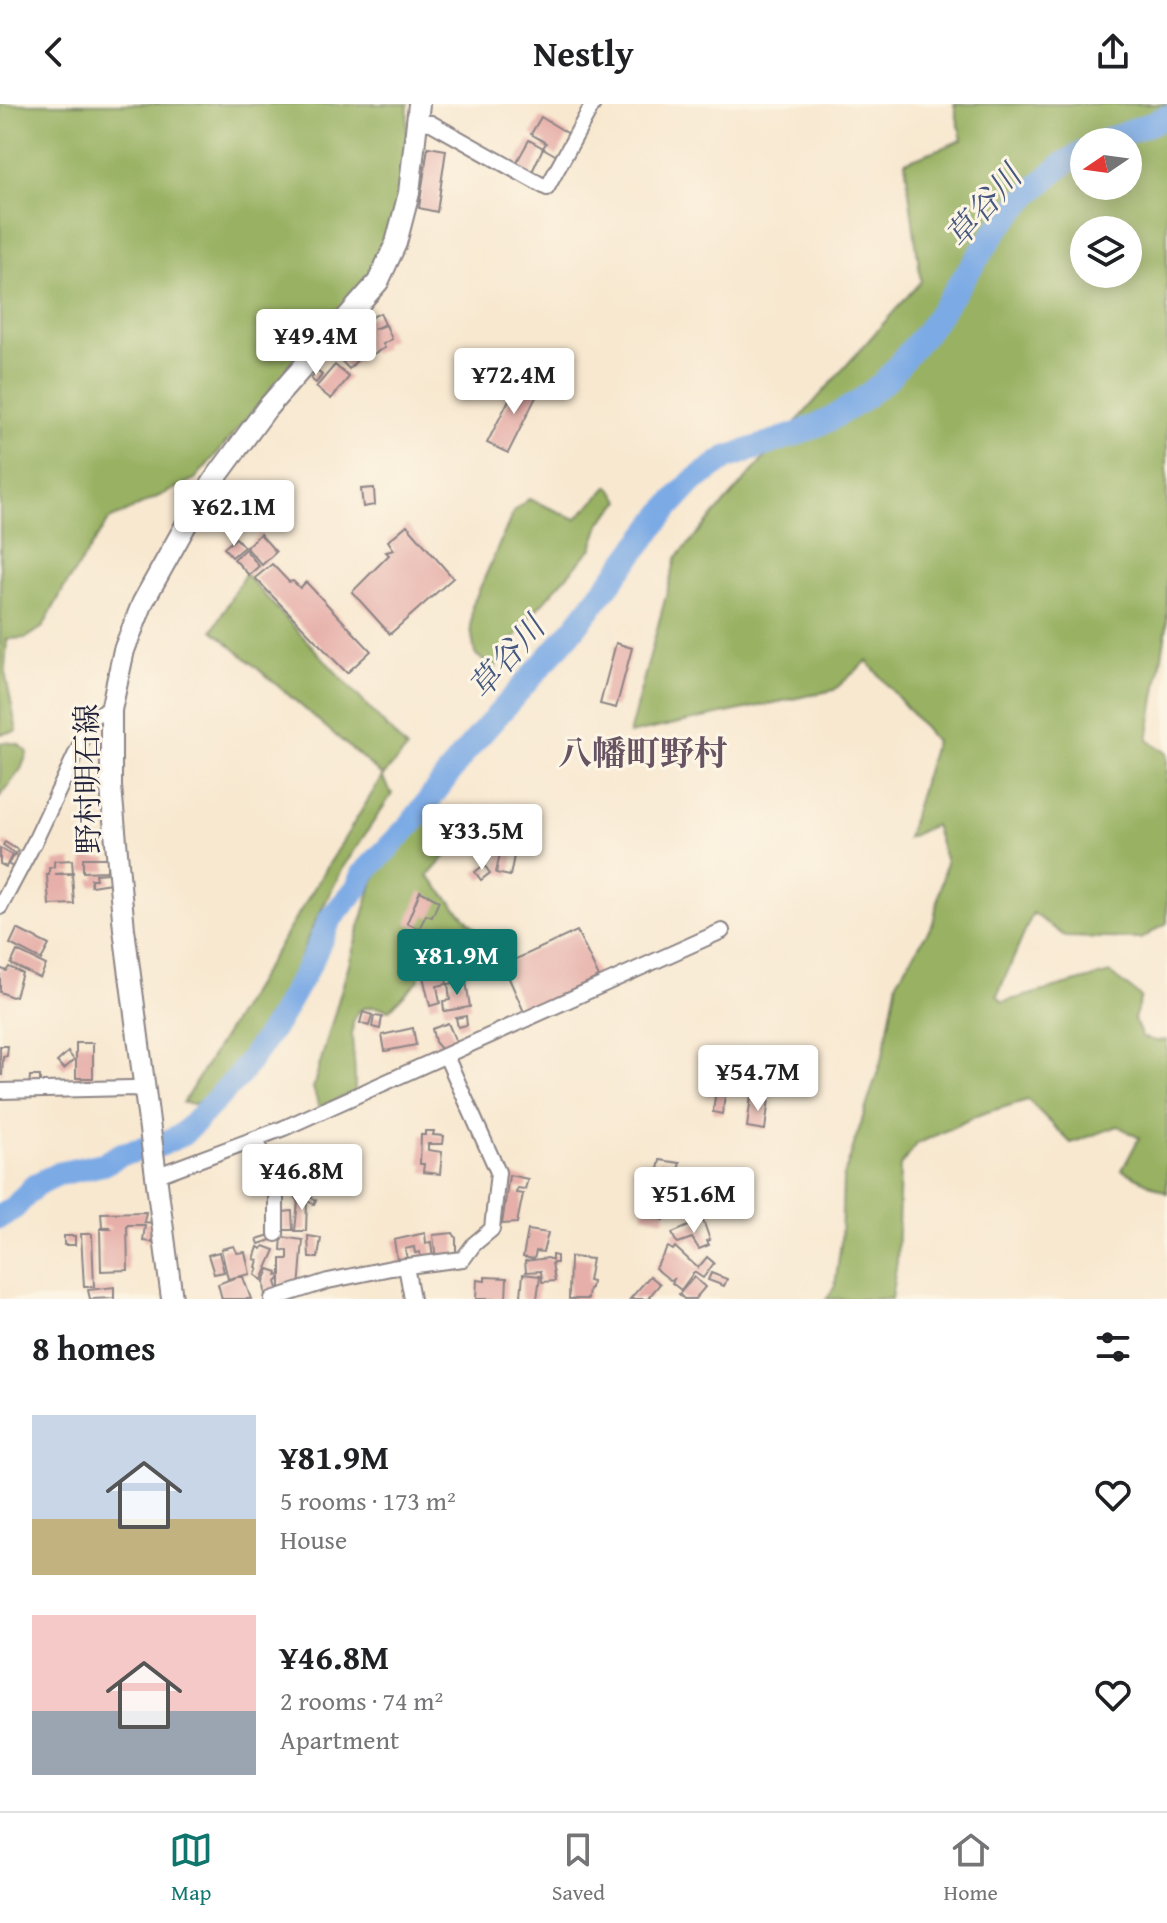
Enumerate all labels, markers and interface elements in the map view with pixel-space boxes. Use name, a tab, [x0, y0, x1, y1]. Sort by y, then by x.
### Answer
text: Nestly	[533, 26, 634, 79]
icon: back	[32, 30, 76, 74]
icon: share	[1091, 30, 1135, 74]
north arrow	[1070, 128, 1142, 200]
map controls	[1070, 128, 1142, 288]
water label: 草谷川	[934, 152, 1034, 258]
button: layers	[1070, 216, 1142, 288]
pin: ¥49.4M	[251, 309, 381, 377]
text: ¥49.4M	[274, 315, 358, 354]
pin: ¥72.4M	[449, 348, 579, 416]
text: ¥72.4M	[472, 354, 556, 393]
pin: ¥62.1M	[169, 480, 299, 548]
text: ¥62.1M	[192, 486, 276, 525]
water label: 草谷川	[457, 603, 557, 709]
street label: 野村明石線	[64, 704, 110, 854]
district label: 八幡町野村	[558, 728, 728, 777]
pin: ¥33.5M	[417, 804, 547, 872]
text: ¥33.5M	[440, 810, 524, 849]
pin: ¥81.9M	[392, 929, 522, 997]
text: ¥81.9M	[415, 935, 499, 974]
pin: ¥54.7M	[693, 1045, 823, 1113]
text: ¥54.7M	[716, 1051, 800, 1090]
pin: ¥46.8M	[237, 1144, 367, 1212]
text: ¥46.8M	[260, 1150, 344, 1189]
pin: ¥51.6M	[629, 1167, 759, 1235]
text: ¥51.6M	[652, 1173, 736, 1212]
text: 8 homes	[32, 1323, 156, 1372]
icon: filters	[1091, 1325, 1135, 1369]
text: ¥81.9M	[280, 1432, 389, 1481]
icon: home	[96, 1447, 192, 1543]
icon: heart	[1091, 1473, 1135, 1517]
text: 5 rooms · 173 m²	[280, 1481, 456, 1520]
text: House	[280, 1520, 347, 1559]
text: ¥46.8M	[280, 1632, 389, 1681]
icon: home	[96, 1647, 192, 1743]
icon: heart	[1091, 1673, 1135, 1717]
text: 2 rooms · 74 m²	[280, 1681, 443, 1720]
text: Apartment	[280, 1720, 399, 1759]
tab: Map	[169, 1828, 213, 1908]
tab: Saved	[552, 1828, 605, 1908]
tab: Home	[944, 1828, 998, 1908]

